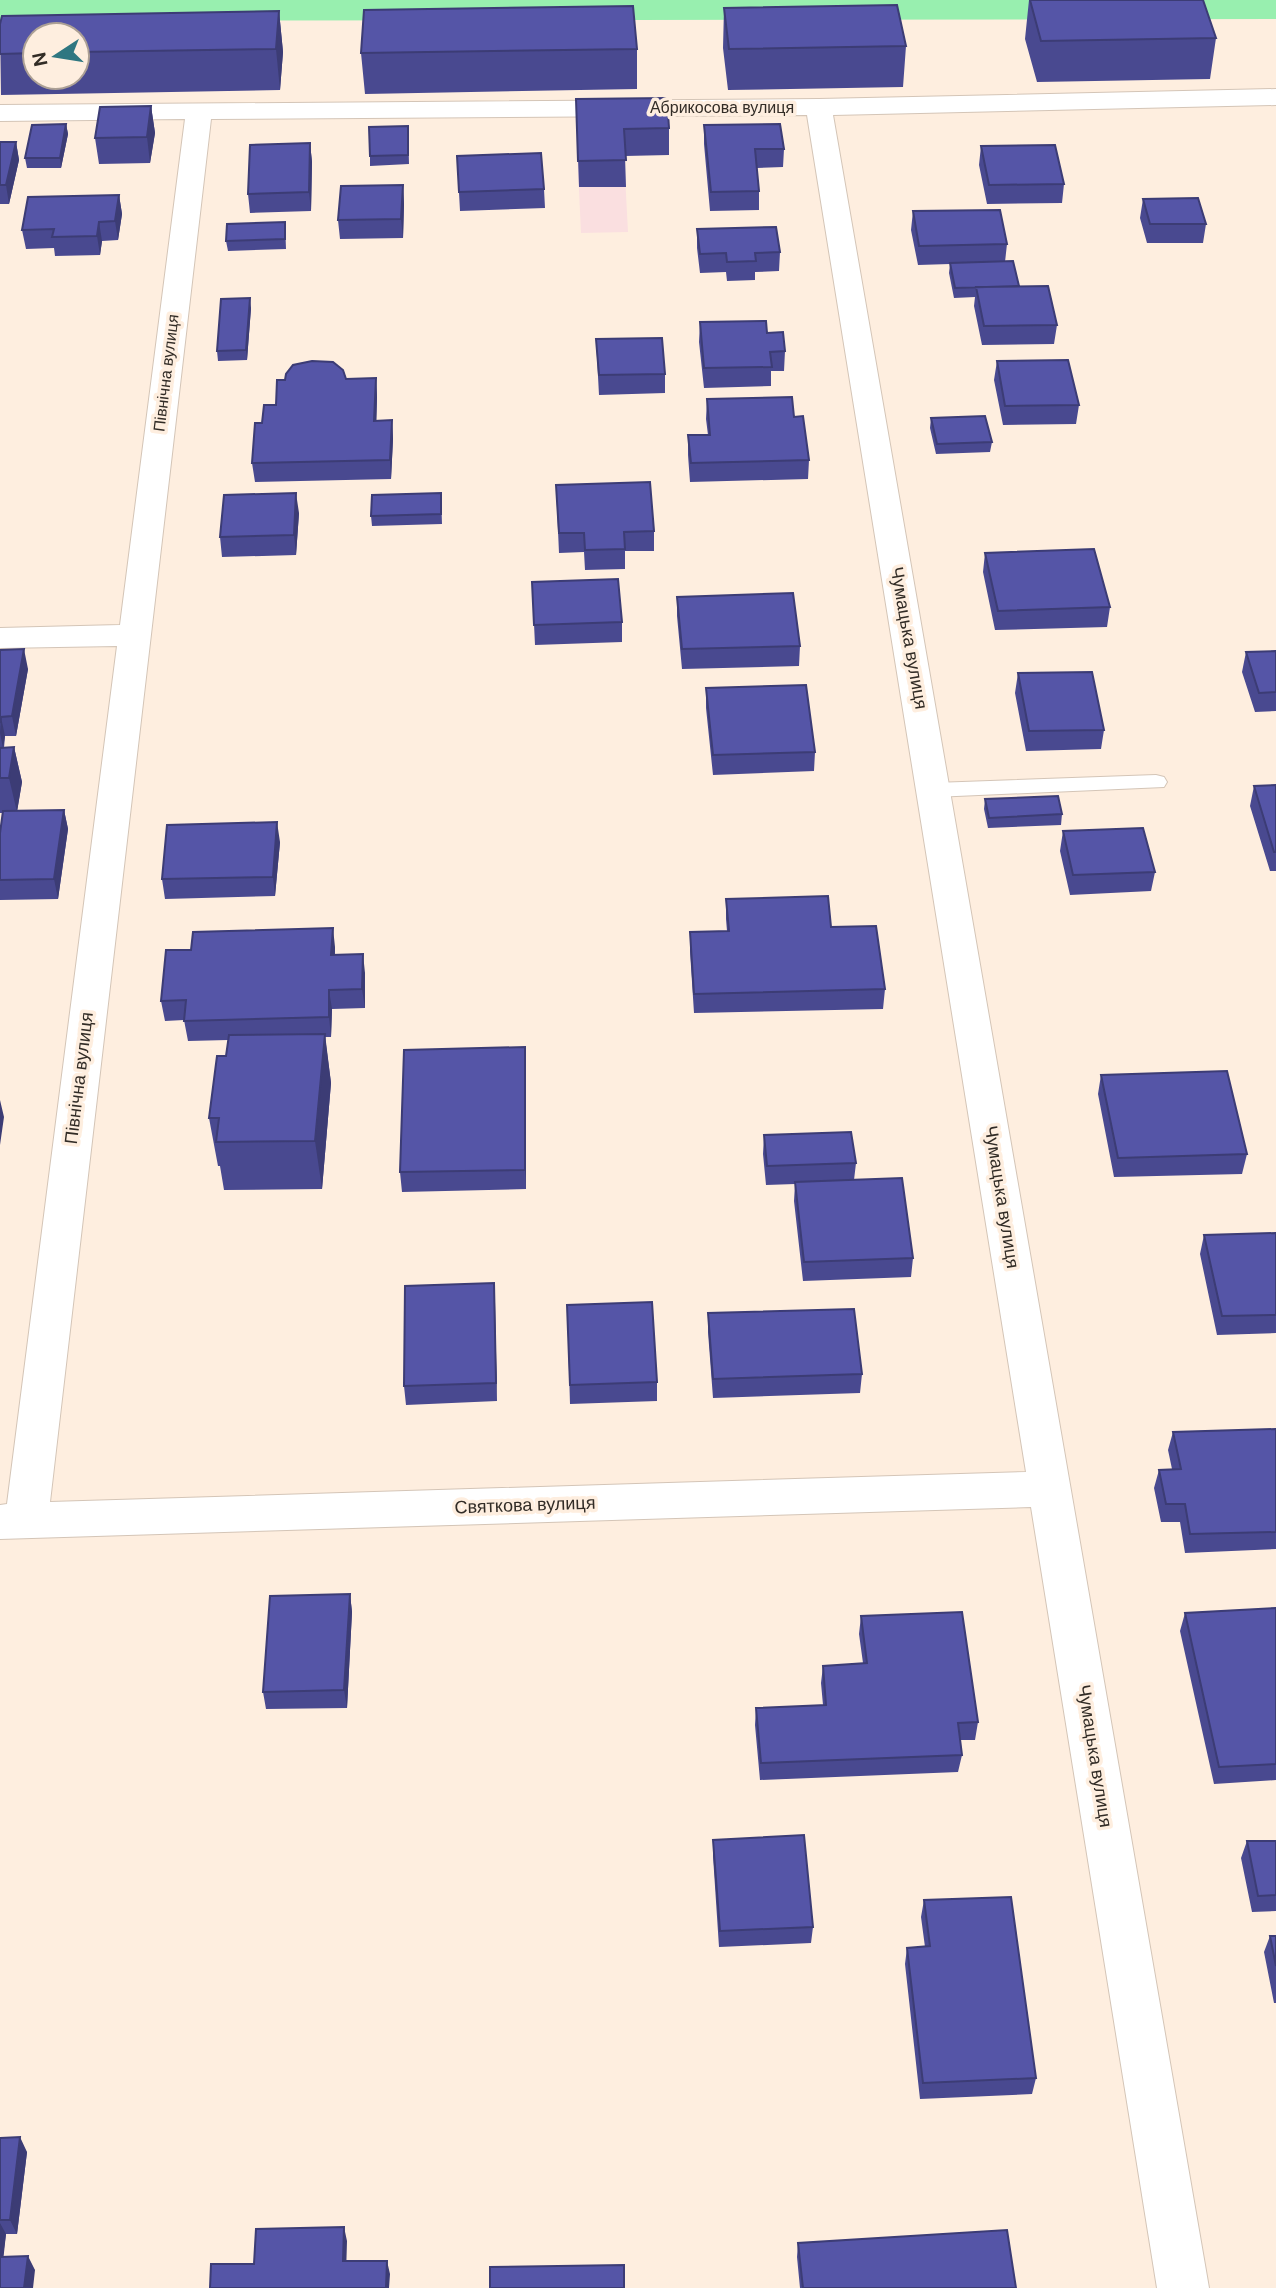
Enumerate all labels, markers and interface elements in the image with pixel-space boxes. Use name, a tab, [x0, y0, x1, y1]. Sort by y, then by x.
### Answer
north arrow	[21, 21, 91, 91]
text: N	[26, 50, 54, 69]
street label: Абрикосова вулиця	[650, 97, 794, 118]
street label: Північна вулиця	[148, 313, 184, 433]
street label: Чумацька вулиця	[885, 565, 933, 711]
street label: Північна вулиця	[59, 1011, 99, 1145]
street label: Чумацька вулиця	[979, 1124, 1025, 1270]
street label: Святкова вулиця	[454, 1491, 596, 1519]
street label: Чумацька вулиця	[1072, 1683, 1118, 1829]

